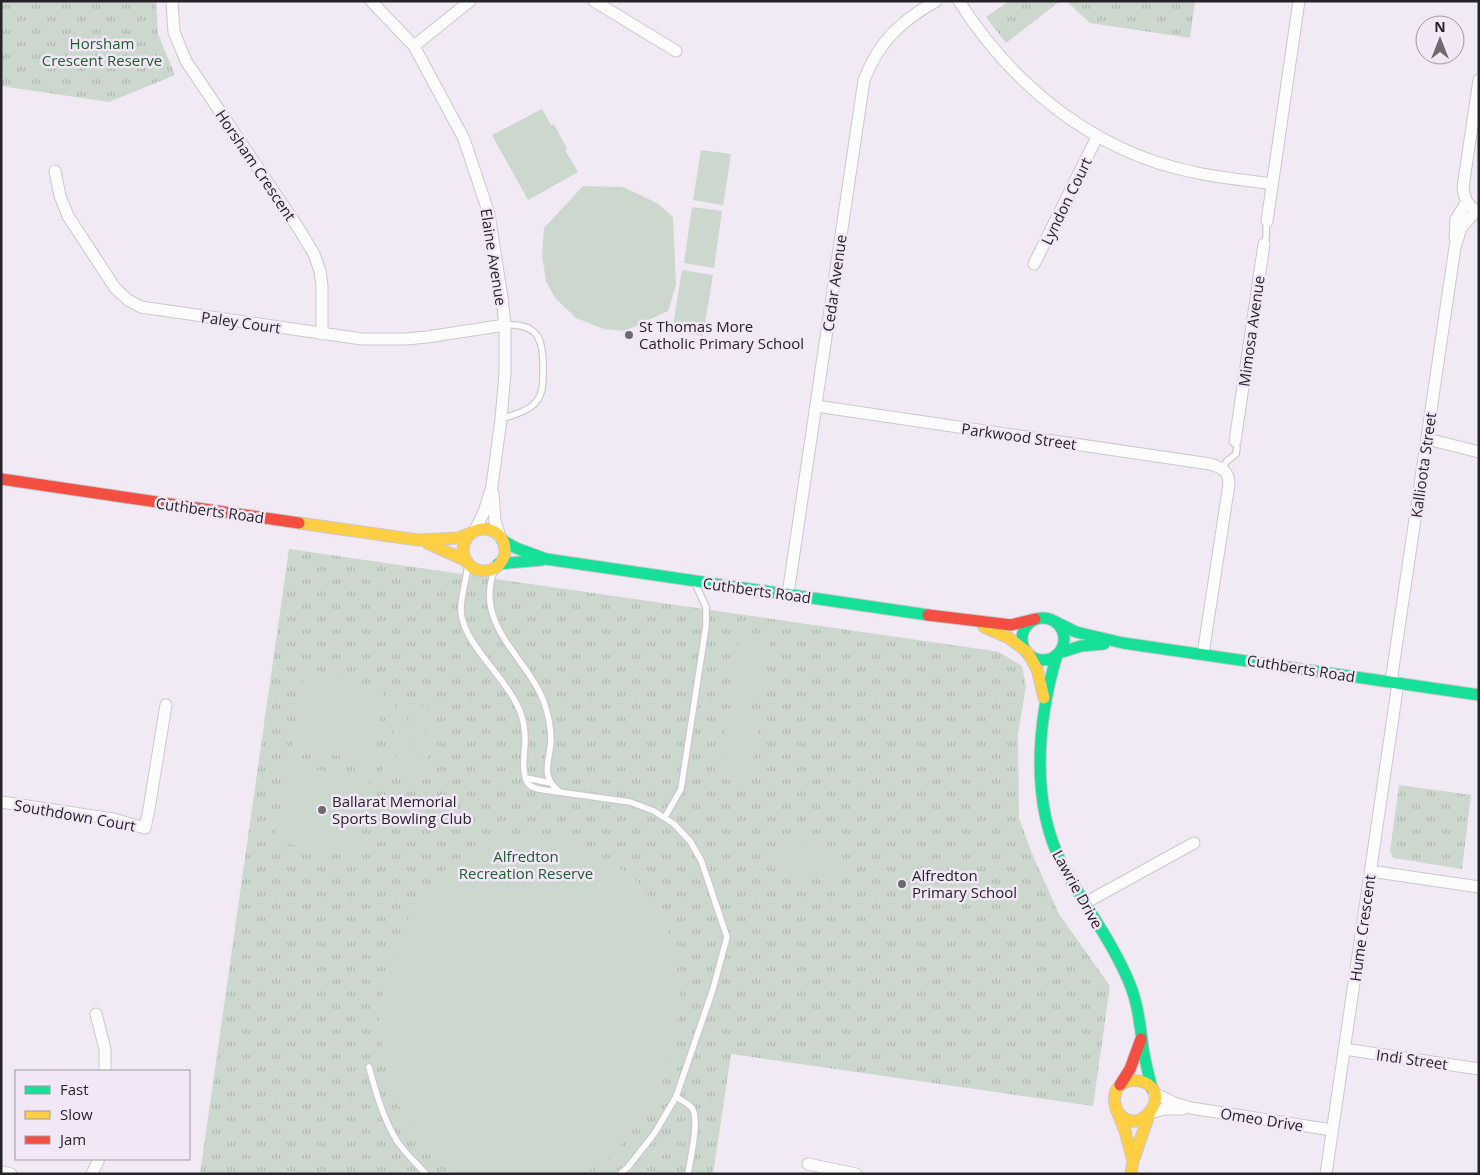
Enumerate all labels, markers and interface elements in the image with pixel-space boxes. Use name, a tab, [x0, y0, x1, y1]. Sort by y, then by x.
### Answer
north arrow	[1415, 15, 1465, 65]
text: N	[1434, 17, 1446, 36]
park label: Horsham Crescent Reserve	[42, 33, 162, 70]
street label: Horsham Crescent	[211, 106, 301, 224]
street label: Lyndon Court	[1036, 154, 1096, 248]
street label: Elaine Avenue	[476, 207, 512, 307]
street label: Cedar Avenue	[817, 233, 851, 333]
street label: Mimosa Avenue	[1233, 274, 1269, 388]
street label: Paley Court	[200, 307, 282, 337]
place label: St Thomas More Catholic Primary School	[639, 316, 804, 353]
marker: St Thomas More Catholic Primary School	[623, 329, 635, 341]
street label: Kallioota Street	[1406, 411, 1440, 519]
street label: Parkwood Street	[960, 418, 1078, 454]
street label: Cuthberts Road	[155, 493, 265, 527]
street label: Cuthberts Road	[702, 573, 812, 607]
street label: Cuthberts Road	[1246, 650, 1356, 686]
place label: Ballarat Memorial Sports Bowling Club	[332, 791, 472, 828]
street label: Southdown Court	[13, 794, 137, 836]
marker: Ballarat Memorial Sports Bowling Club	[316, 804, 328, 816]
park label: Alfredton Recreation Reserve	[459, 846, 593, 883]
street label: Lawrie Drive	[1048, 846, 1108, 932]
place label: Alfredton Primary School	[912, 865, 1017, 902]
street label: Hume Crescent	[1345, 873, 1379, 983]
marker: Alfredton Primary School	[896, 878, 908, 890]
street label: Indi Street	[1375, 1044, 1449, 1074]
legend	[15, 1070, 190, 1160]
text: Fast	[60, 1079, 89, 1099]
street label: Omeo Drive	[1219, 1103, 1305, 1135]
text: Slow	[60, 1104, 93, 1124]
text: Jam	[58, 1129, 86, 1149]

